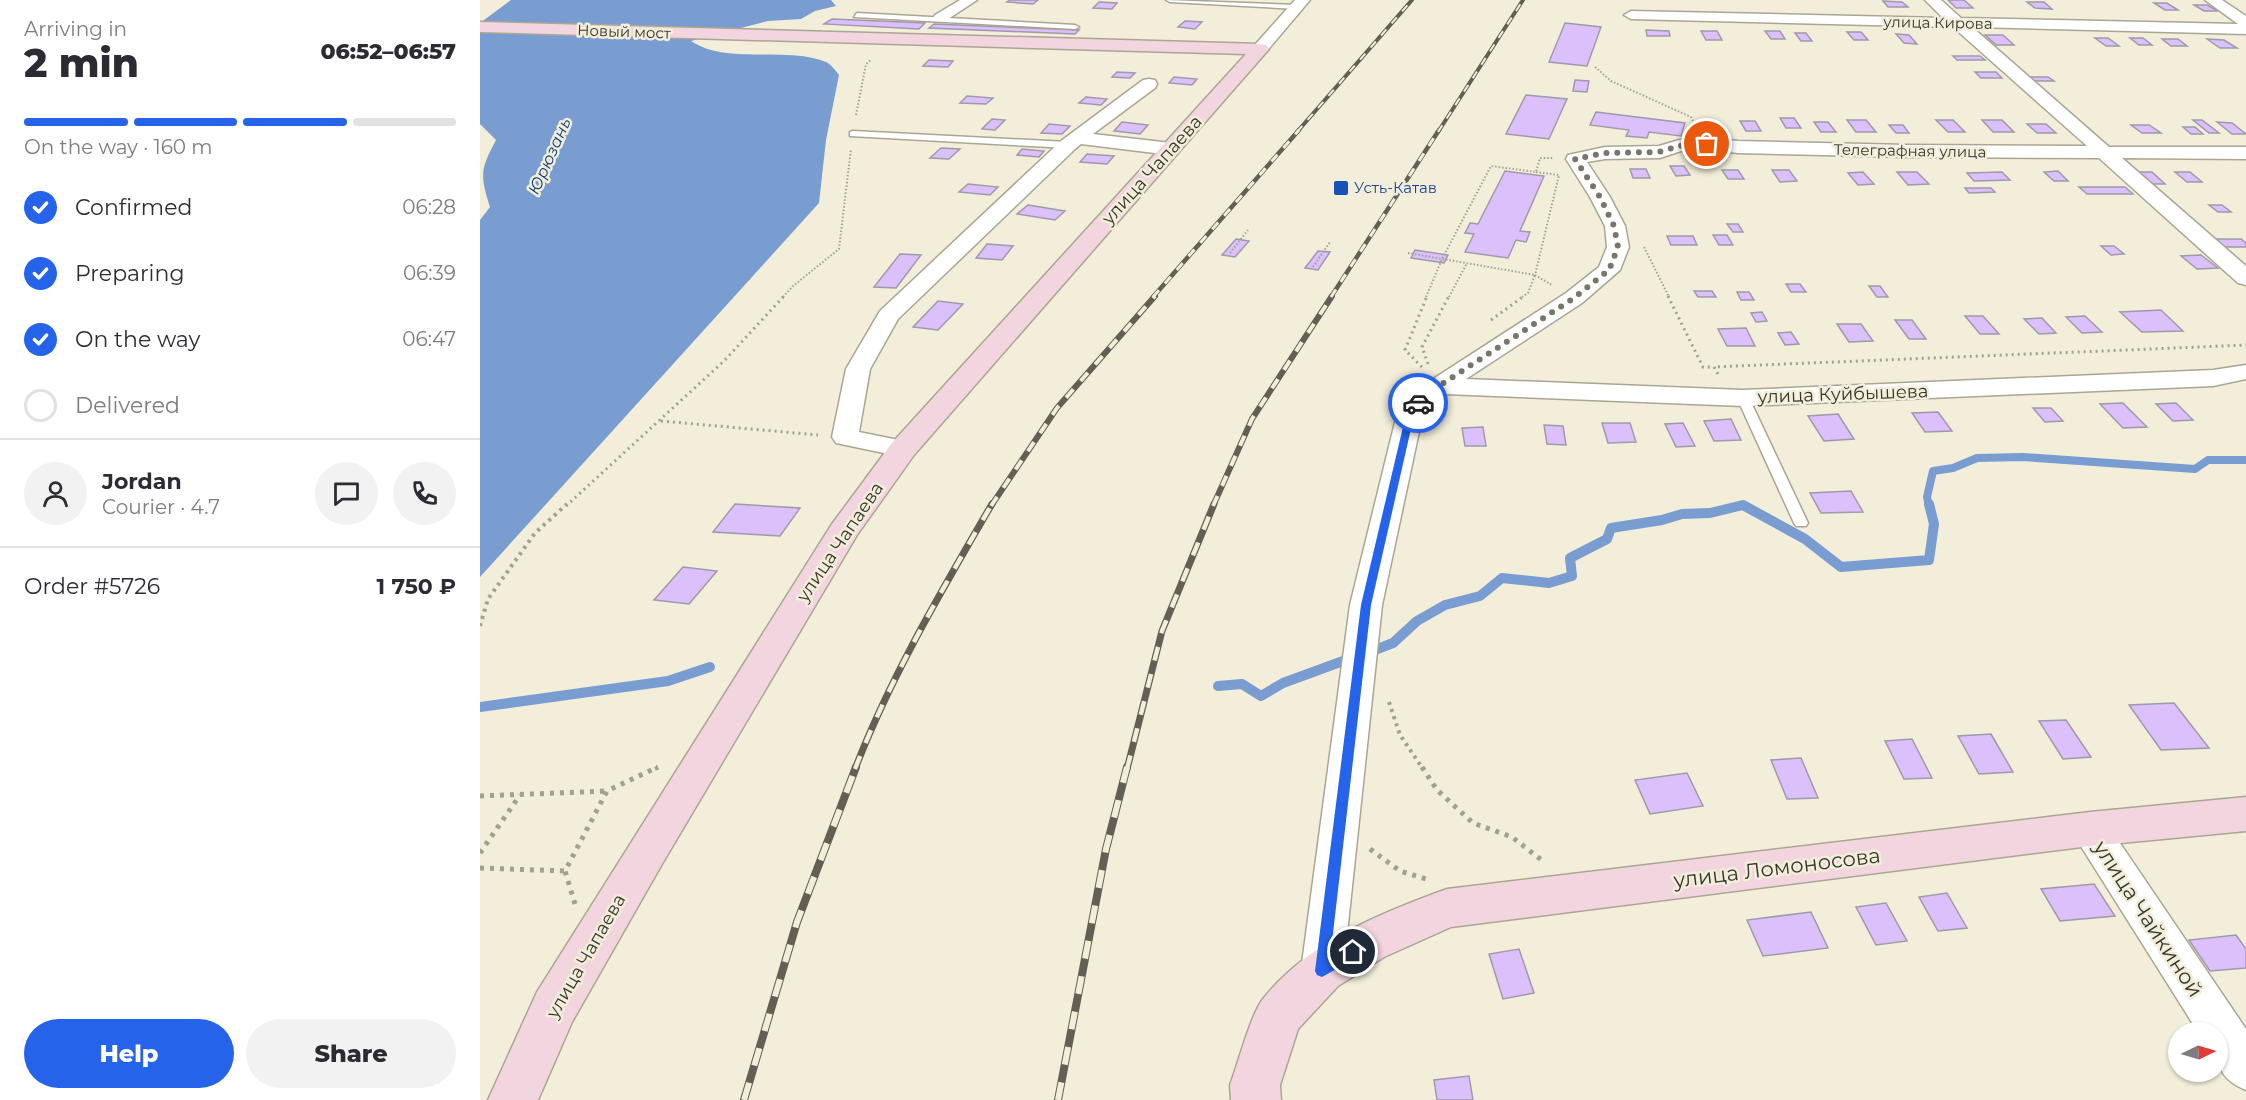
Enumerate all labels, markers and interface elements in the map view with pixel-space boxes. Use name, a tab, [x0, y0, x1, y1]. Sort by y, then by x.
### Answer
street label: улица Кирова	[1882, 12, 1993, 33]
text: Arriving in	[24, 17, 127, 41]
street label: Новый мост	[577, 20, 672, 43]
text: 06:52–06:57	[320, 38, 456, 65]
text: 2 min	[24, 39, 139, 87]
street label: улица Чапаева	[1096, 111, 1207, 230]
water label: Юрюзань	[524, 115, 575, 197]
pin	[1681, 118, 1732, 169]
icon: bag	[1690, 127, 1723, 160]
text: On the way · 160 m	[24, 135, 213, 159]
street label: Телеграфная улица	[1834, 140, 1986, 161]
place label: Усть-Катав	[1354, 178, 1437, 197]
marker: Усть-Катав	[1332, 179, 1350, 197]
icon: check	[24, 191, 57, 224]
text: Confirmed	[75, 194, 192, 221]
text: 06:28	[402, 195, 456, 219]
icon: check	[24, 257, 57, 290]
text: Preparing	[75, 260, 184, 287]
text: 06:39	[403, 261, 456, 285]
icon: check	[24, 323, 57, 356]
text: On the way	[75, 326, 200, 353]
text: 06:47	[402, 327, 456, 351]
courier	[1388, 373, 1448, 433]
street label: улица Куйбышева	[1756, 380, 1929, 408]
icon: car	[1402, 387, 1435, 420]
text: Delivered	[75, 392, 180, 419]
button: person	[24, 462, 87, 525]
button: chat	[315, 462, 378, 525]
button: phone	[393, 462, 456, 525]
text: Jordan	[102, 468, 182, 495]
street label: улица Чапаева	[791, 478, 888, 607]
text: Courier · 4.7	[102, 495, 220, 519]
text: Order #5726	[24, 573, 160, 600]
text: 1 750 ₽	[377, 573, 456, 600]
street label: улица Чайкиной	[2088, 835, 2208, 1002]
street label: улица Ломоносова	[1671, 842, 1882, 893]
street label: улица Чапаева	[541, 890, 630, 1023]
pin	[1327, 926, 1378, 977]
icon: home	[1336, 935, 1369, 968]
button: Help	[24, 1019, 234, 1088]
button: Share	[246, 1019, 456, 1088]
north arrow	[2168, 1022, 2228, 1082]
map controls	[2168, 1022, 2228, 1082]

